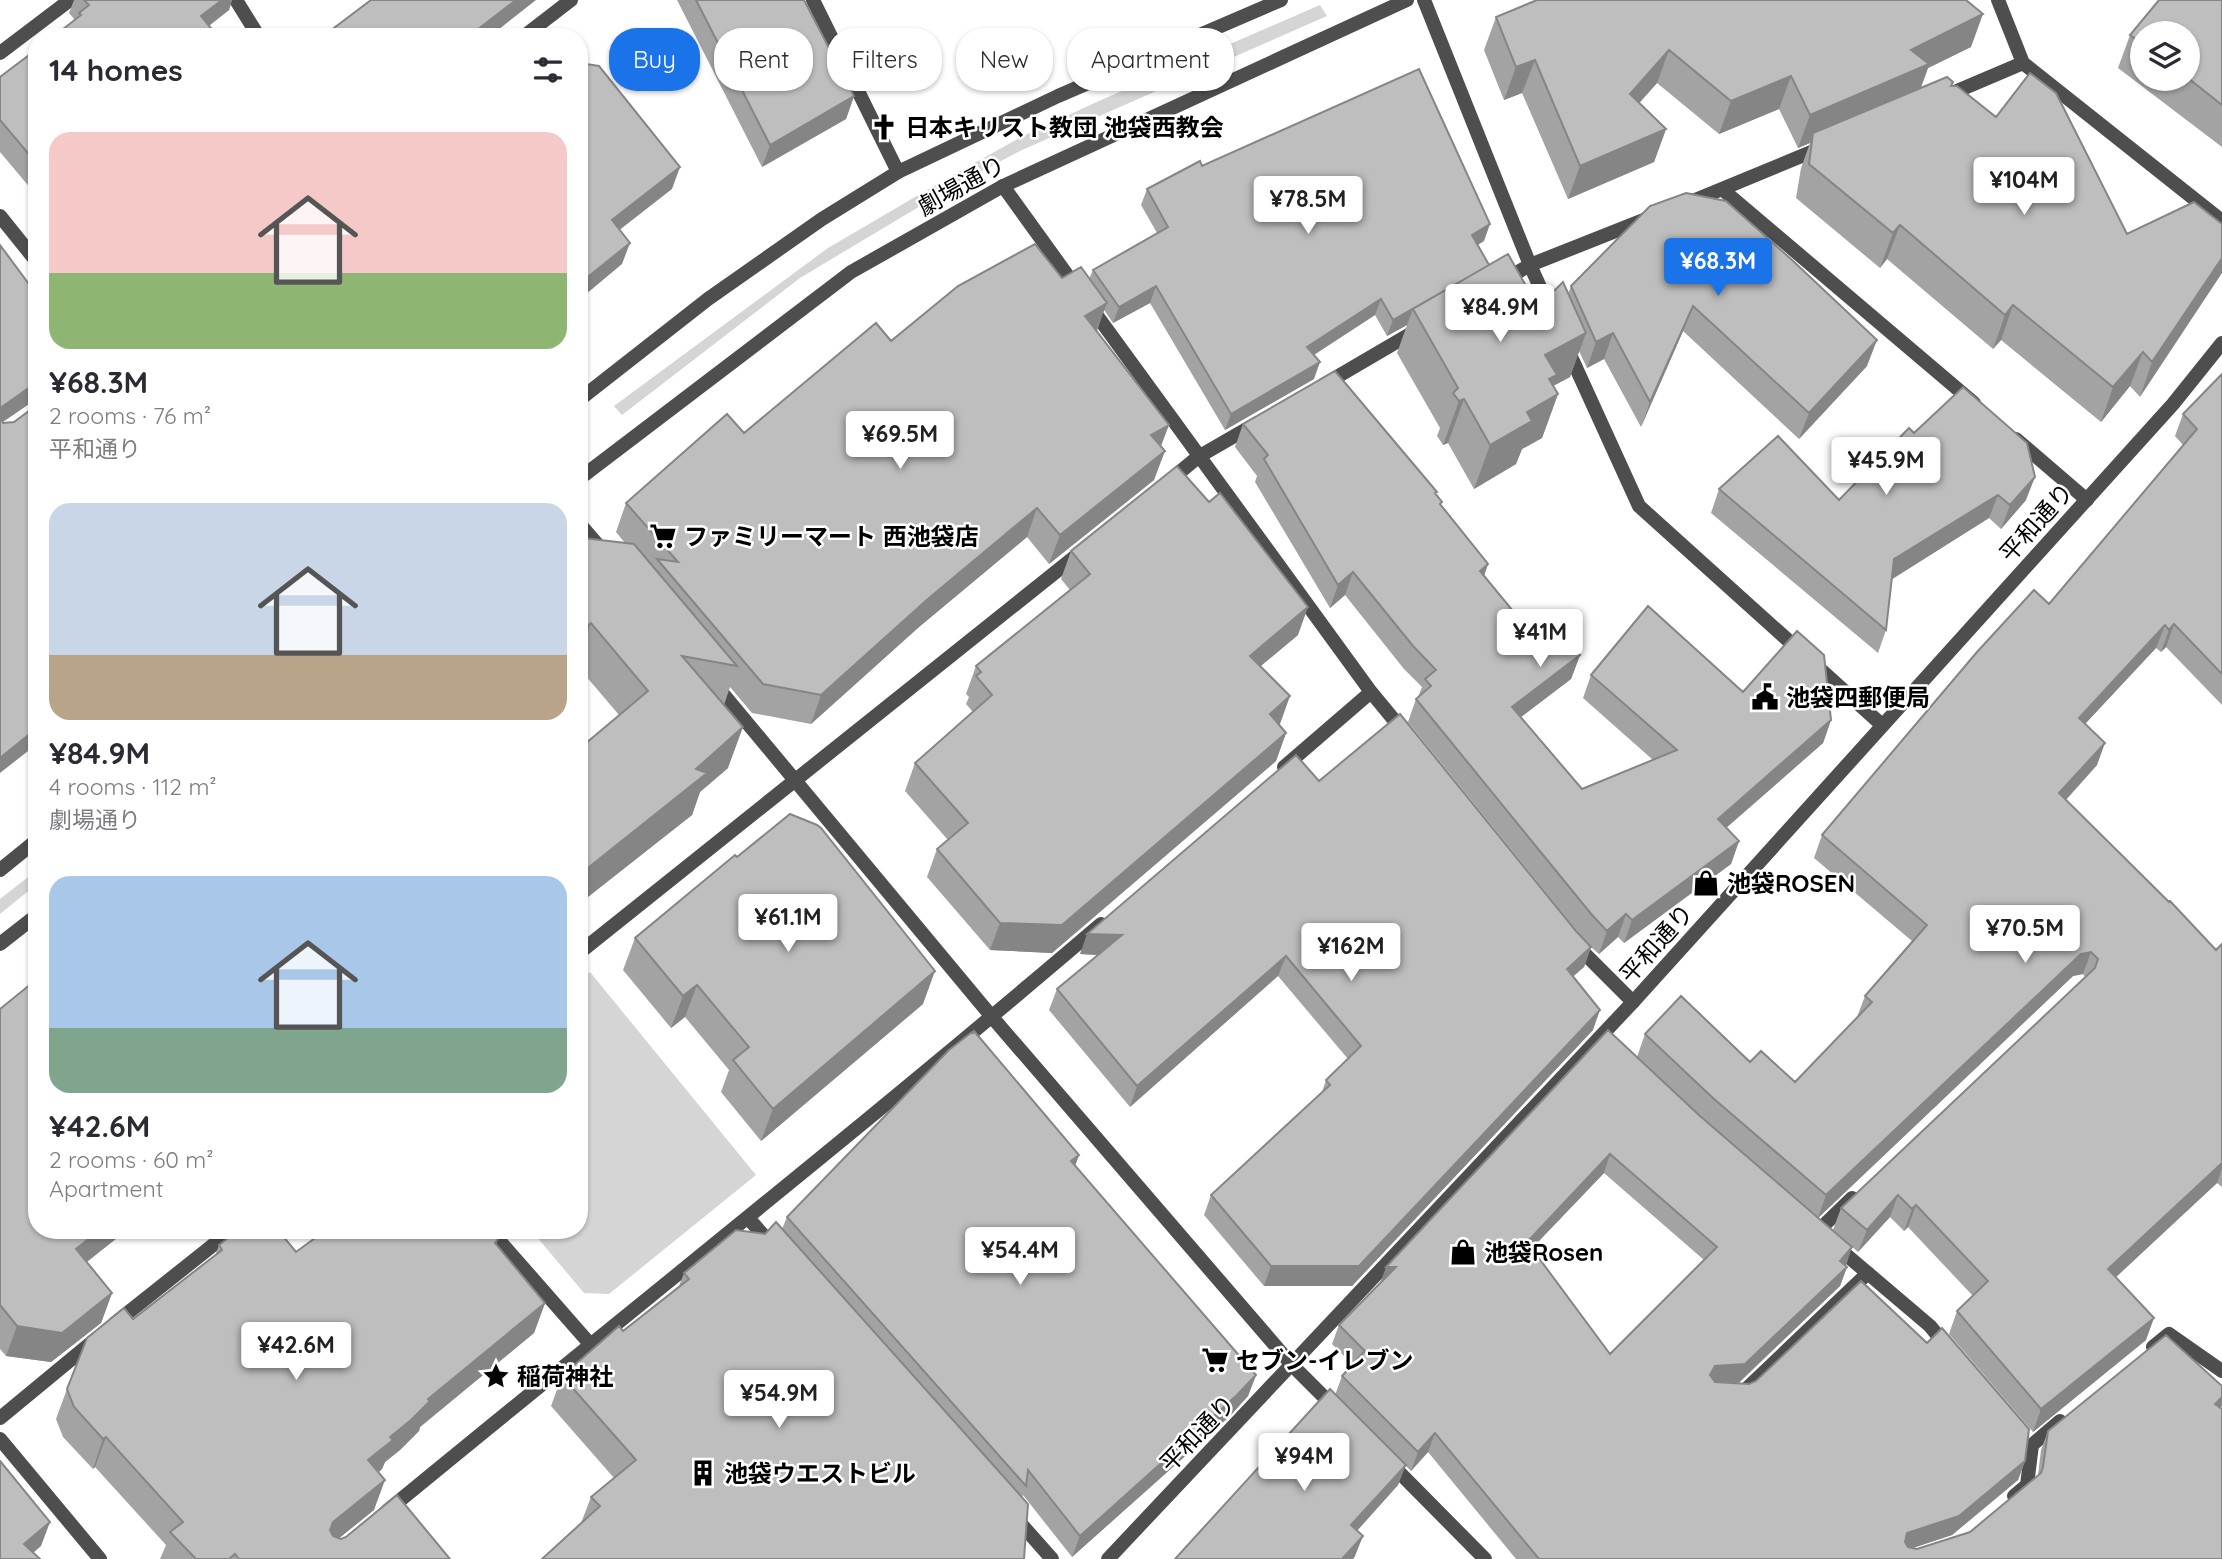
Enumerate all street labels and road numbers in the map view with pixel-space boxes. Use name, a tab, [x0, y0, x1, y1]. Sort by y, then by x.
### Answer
street label: 劇場通り	[912, 149, 1010, 221]
street label: 平和通り	[1993, 476, 2079, 568]
street label: 平和通り	[1613, 897, 1699, 989]
street label: 平和通り	[1153, 1388, 1241, 1478]

